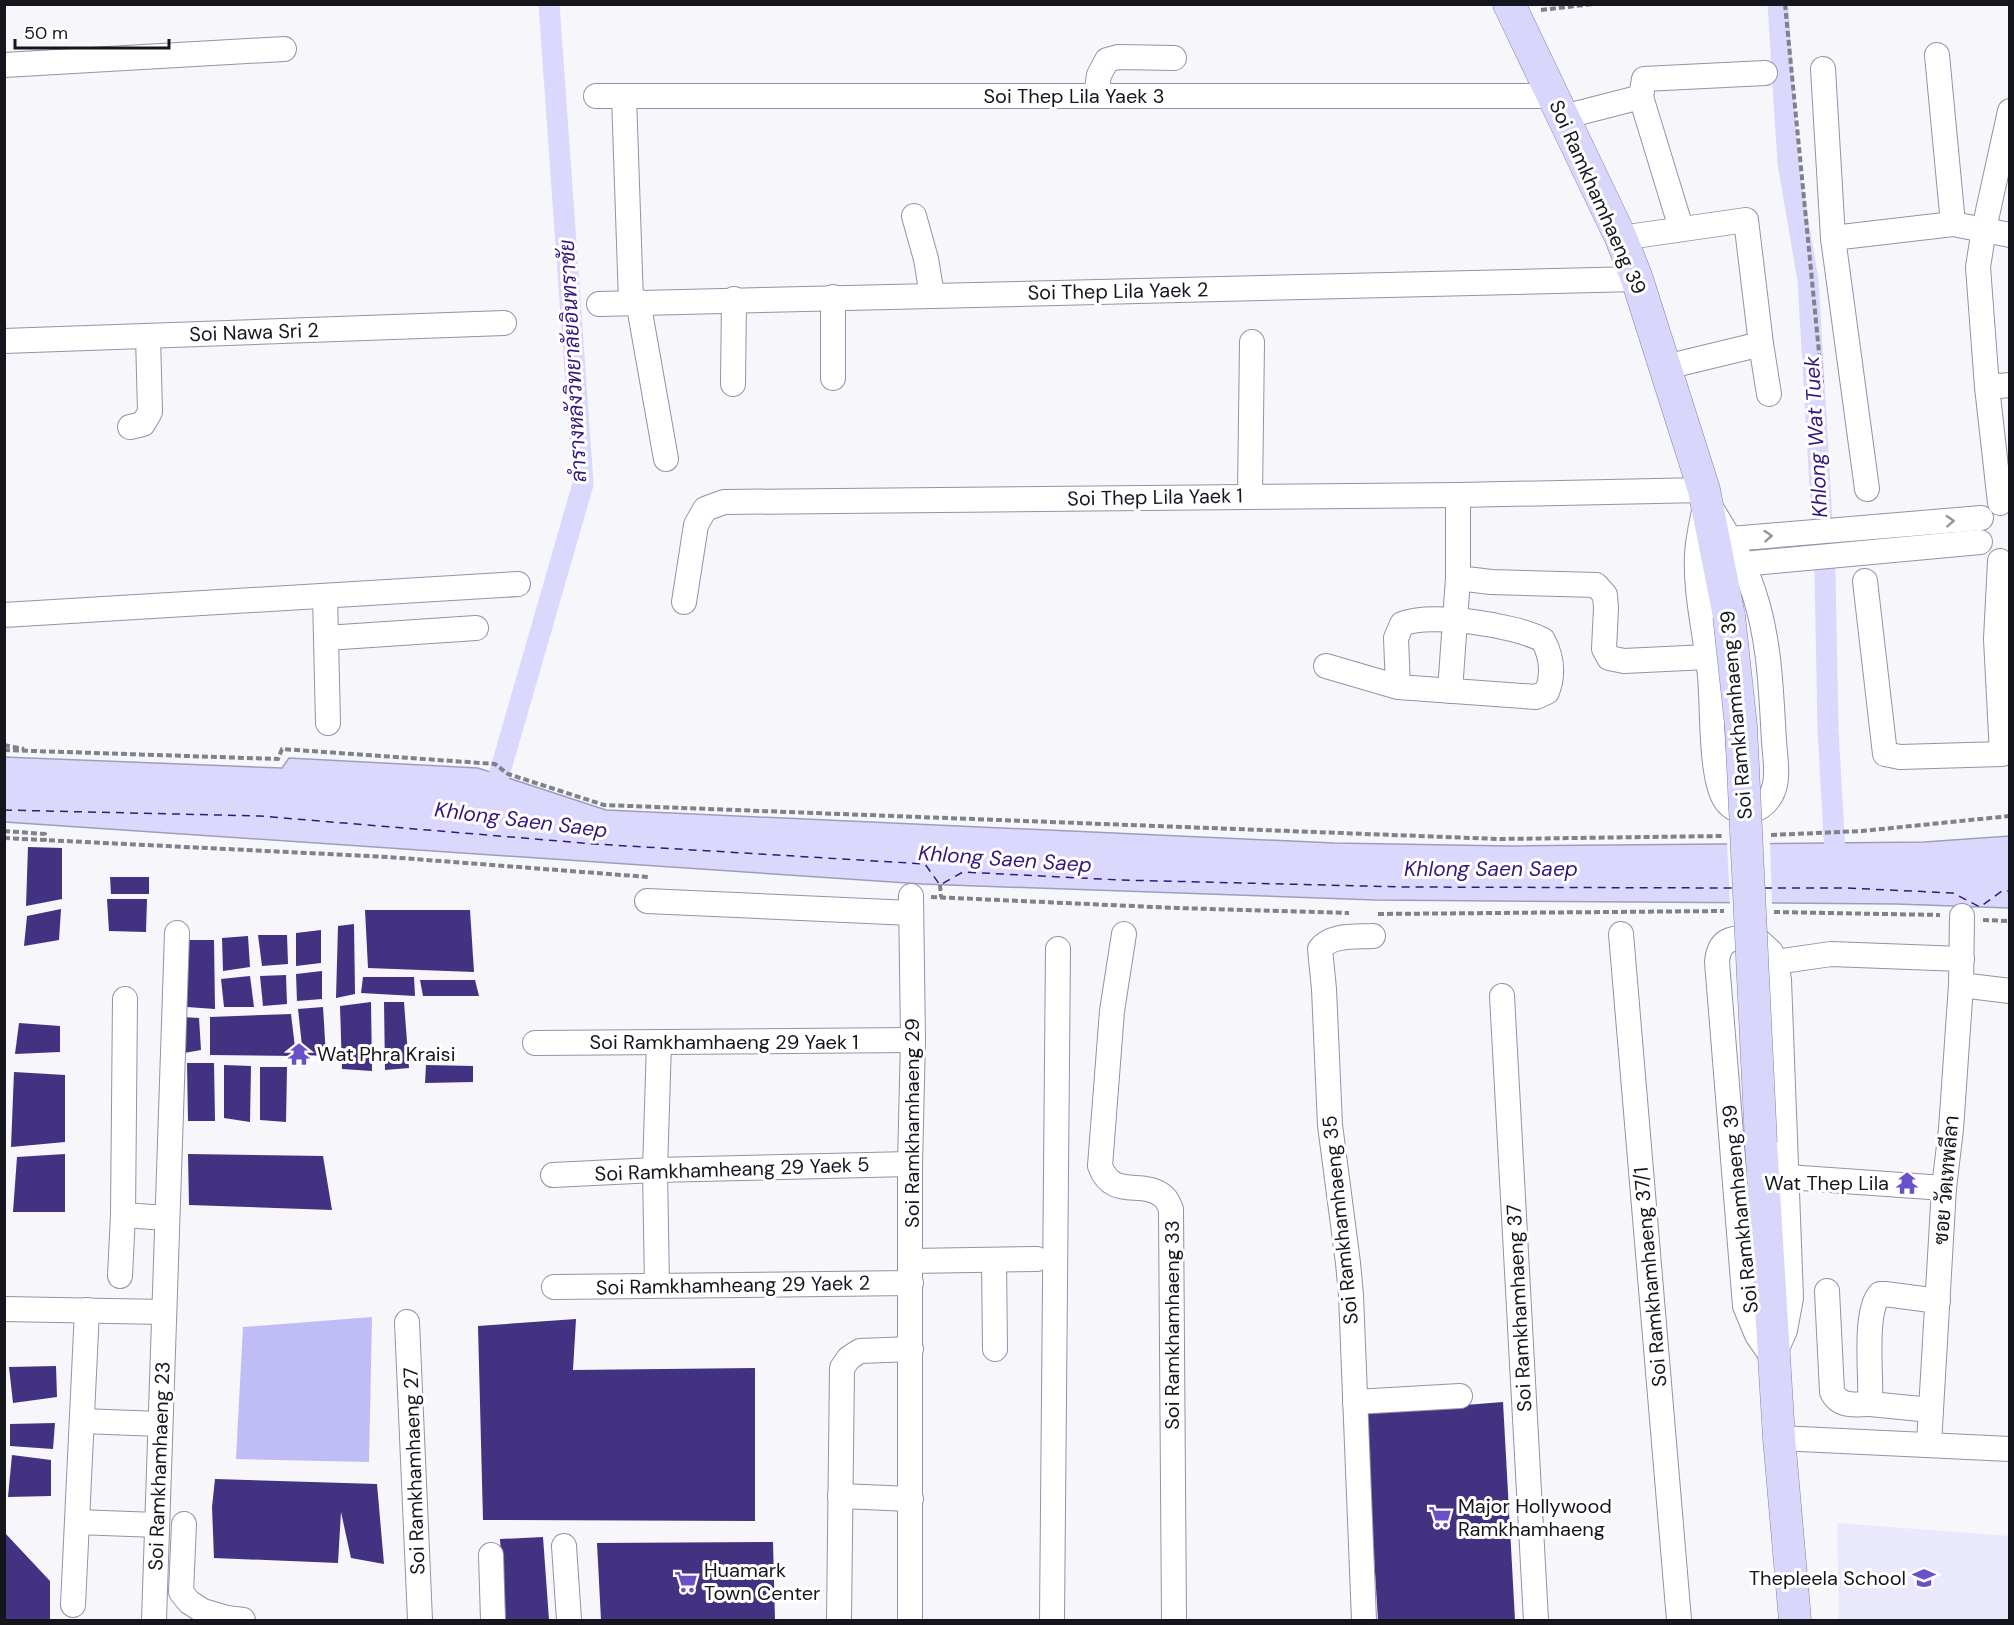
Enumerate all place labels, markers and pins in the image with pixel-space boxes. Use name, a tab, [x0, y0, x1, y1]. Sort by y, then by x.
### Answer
temple icon: Wat Phra Kraisi	[286, 1041, 312, 1067]
place label: Wat Phra Kraisi	[317, 1041, 455, 1067]
place label: Wat Thep Lila	[1764, 1170, 1889, 1196]
temple icon: Wat Thep Lila	[1894, 1170, 1920, 1196]
place label: Major Hollywood Ramkhamhaeng	[1458, 1493, 1612, 1542]
supermarket icon: Major Hollywood Ramkhamhaeng	[1427, 1504, 1453, 1530]
place label: Huamark Town Center	[704, 1557, 820, 1606]
place label: Thepleela School	[1749, 1565, 1906, 1591]
school or university icon: Thepleela School	[1911, 1565, 1937, 1591]
supermarket icon: Huamark Town Center	[673, 1569, 699, 1595]

